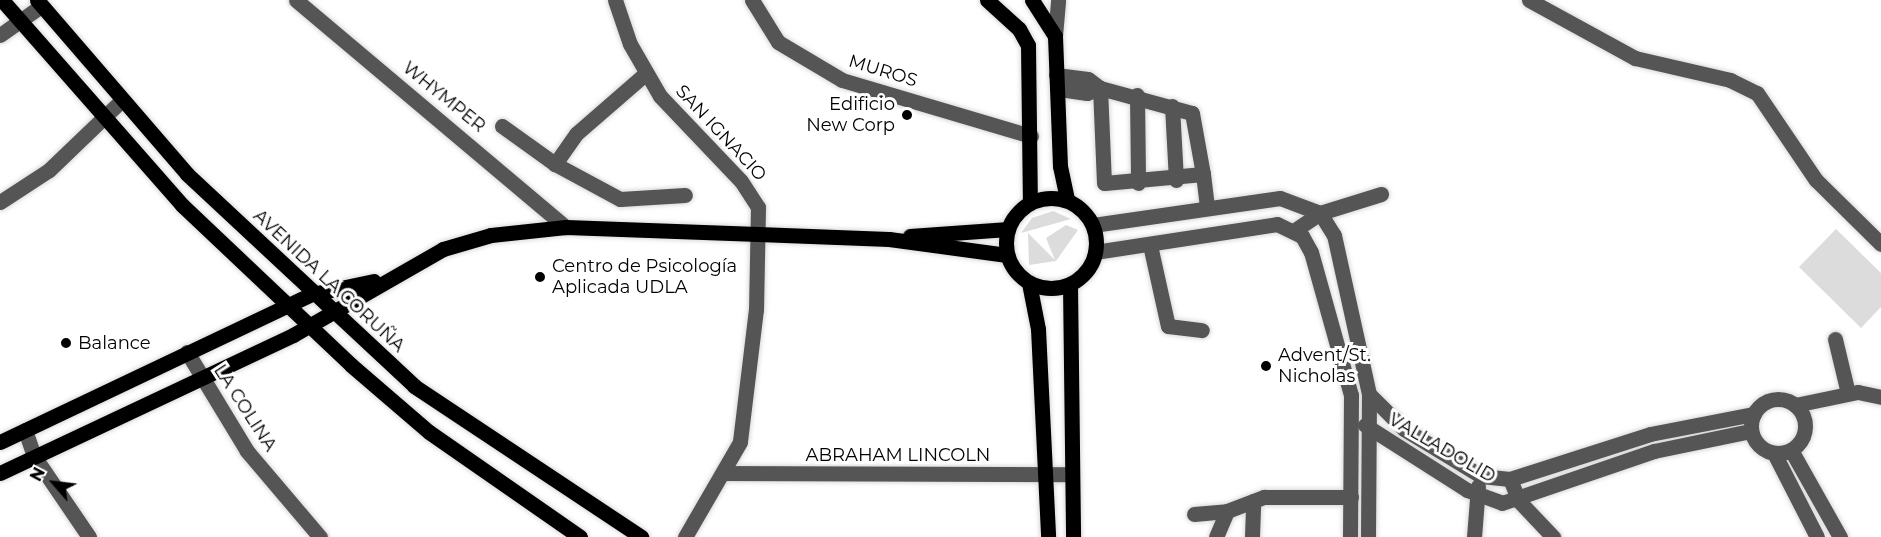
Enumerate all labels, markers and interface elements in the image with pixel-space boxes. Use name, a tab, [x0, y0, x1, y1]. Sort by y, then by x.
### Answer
street label: MUROS	[846, 50, 920, 92]
street label: WHYMPER	[398, 57, 490, 137]
street label: SAN IGNACIO	[671, 81, 771, 185]
place label: Edificio New Corp	[806, 94, 895, 136]
marker: Edificio New Corp	[900, 108, 914, 122]
street label: AVENIDA LA CORUÑA	[249, 205, 409, 357]
place label: Centro de Psicología Aplicada UDLA	[552, 256, 737, 298]
marker: Centro de Psicología Aplicada UDLA	[533, 270, 547, 284]
place label: Balance	[78, 332, 151, 354]
marker: Balance	[59, 336, 73, 350]
place label: Advent/St. Nicholas	[1278, 345, 1371, 388]
marker: Advent/St. Nicholas	[1259, 359, 1273, 373]
street label: LA COLINA	[209, 361, 281, 455]
street label: VALLADOLID	[1385, 409, 1499, 487]
street label: ABRAHAM LINCOLN	[806, 444, 990, 466]
north arrow	[24, 453, 84, 513]
text: N	[26, 464, 49, 484]

